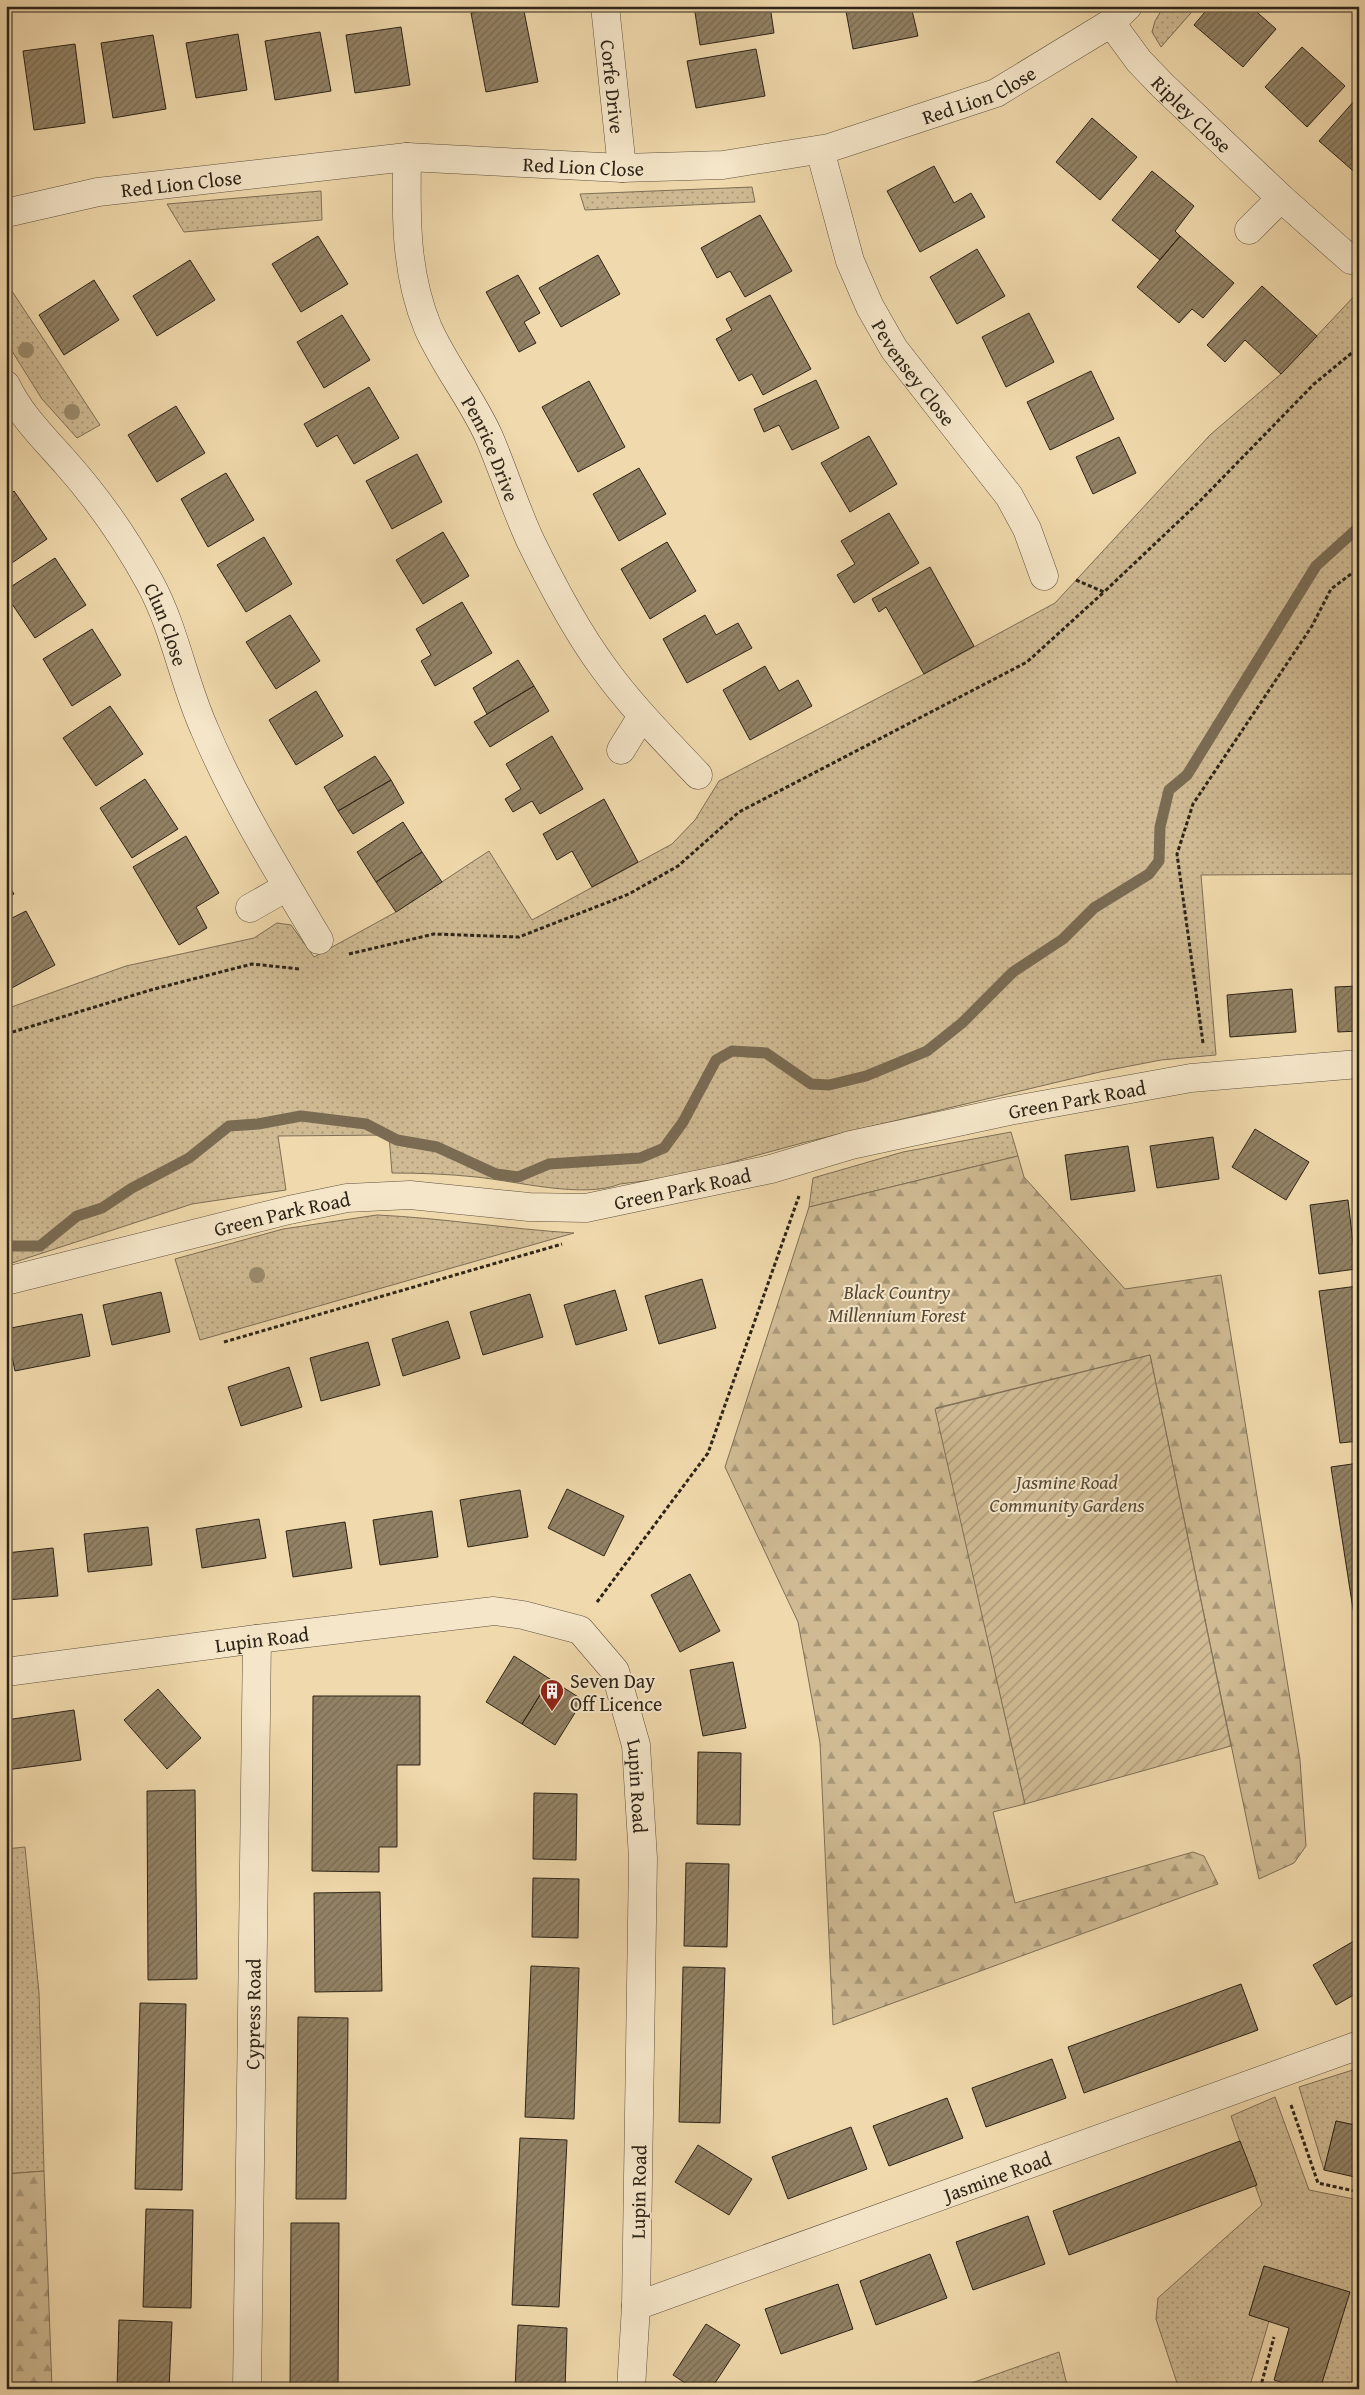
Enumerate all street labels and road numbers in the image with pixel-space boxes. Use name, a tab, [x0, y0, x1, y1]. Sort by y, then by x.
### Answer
street label: Corfe Drive	[594, 38, 633, 135]
street label: Red Lion Close	[918, 58, 1041, 131]
street label: Ripley Close	[1145, 68, 1239, 159]
street label: Red Lion Close	[522, 148, 644, 183]
street label: Red Lion Close	[119, 161, 243, 204]
street label: Pevensey Close	[865, 314, 963, 432]
street label: Penrice Drive	[455, 390, 527, 505]
street label: Clun Close	[138, 577, 195, 669]
street label: Green Park Road	[1006, 1072, 1148, 1125]
street label: Green Park Road	[611, 1159, 754, 1216]
street label: Green Park Road	[210, 1183, 353, 1243]
street label: Lupin Road	[213, 1618, 311, 1659]
street label: Lupin Road	[620, 1735, 656, 1834]
street label: Cypress Road	[237, 1958, 267, 2070]
street label: Jasmine Road	[936, 2143, 1055, 2209]
street label: Lupin Road	[623, 2144, 653, 2239]

